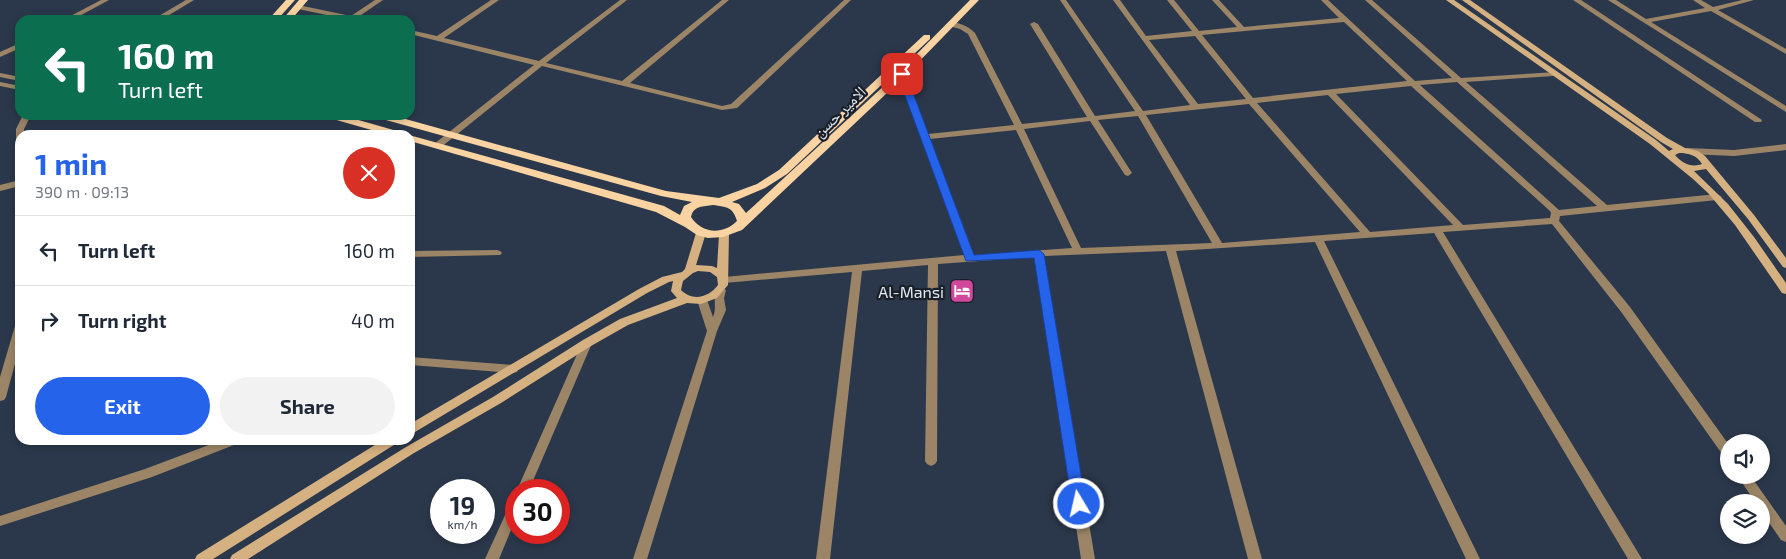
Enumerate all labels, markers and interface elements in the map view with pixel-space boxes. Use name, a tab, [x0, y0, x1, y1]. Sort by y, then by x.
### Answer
text: 160 m	[118, 34, 214, 76]
icon: left	[35, 35, 100, 100]
pin	[881, 53, 923, 95]
icon: arrive	[888, 60, 916, 88]
text: Turn left	[118, 76, 203, 102]
street label: الامير حسن	[809, 81, 870, 142]
text: 1 min	[35, 145, 107, 181]
button: close	[343, 147, 395, 199]
text: 390 m · 09:13	[35, 182, 129, 201]
icon: left	[35, 237, 63, 265]
text: Turn left	[78, 239, 155, 262]
text: 160 m	[344, 239, 395, 262]
hotel icon: Al-Mansi	[949, 278, 975, 304]
place label: Al-Mansi	[878, 282, 944, 301]
icon: right	[35, 307, 63, 335]
text: Turn right	[78, 309, 166, 332]
text: 40 m	[351, 309, 395, 332]
button: Exit	[35, 377, 210, 435]
button: Share	[220, 377, 395, 435]
map controls	[1720, 434, 1770, 544]
button: sound	[1720, 434, 1770, 484]
position arrow	[1052, 477, 1104, 529]
speed limit sign: 30	[505, 479, 570, 544]
text: 19	[450, 490, 475, 520]
button: layers	[1720, 494, 1770, 544]
text: km/h	[448, 517, 477, 531]

